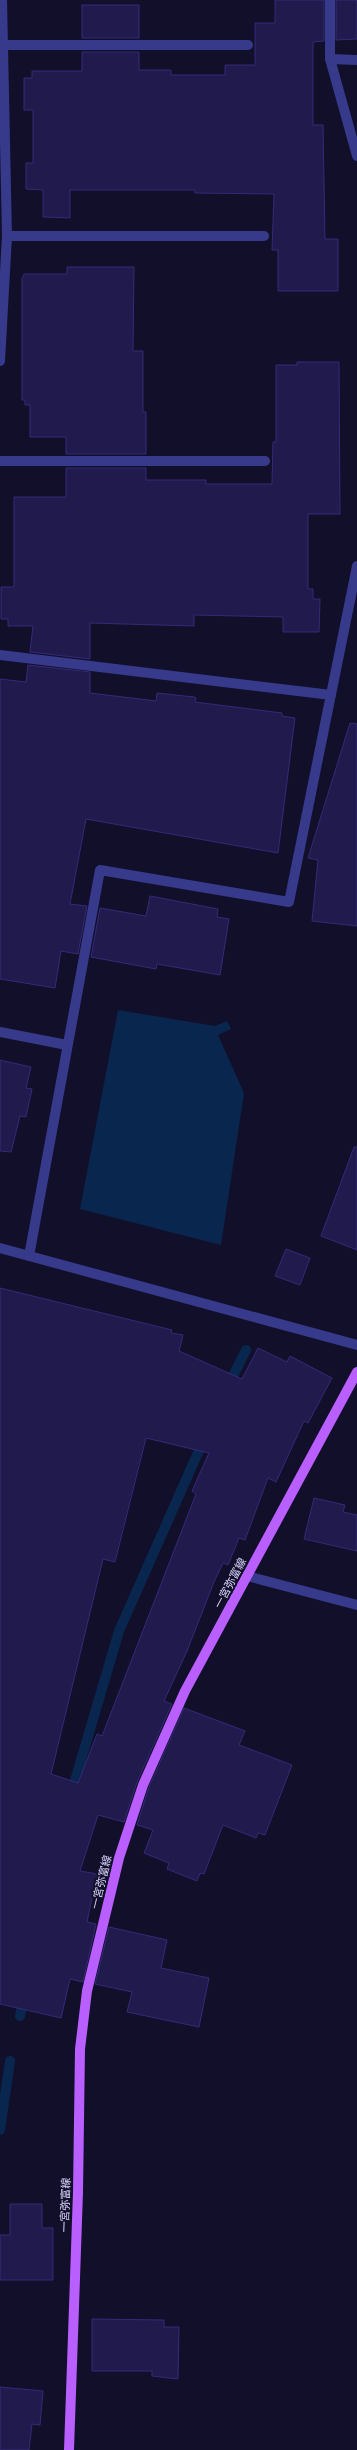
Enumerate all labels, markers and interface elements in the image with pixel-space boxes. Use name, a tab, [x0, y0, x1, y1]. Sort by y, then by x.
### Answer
street label: 一宮弥富線	[211, 1555, 248, 1610]
street label: 一宮弥富線	[88, 1854, 113, 1910]
street label: 一宮弥富線	[57, 2177, 72, 2233]

